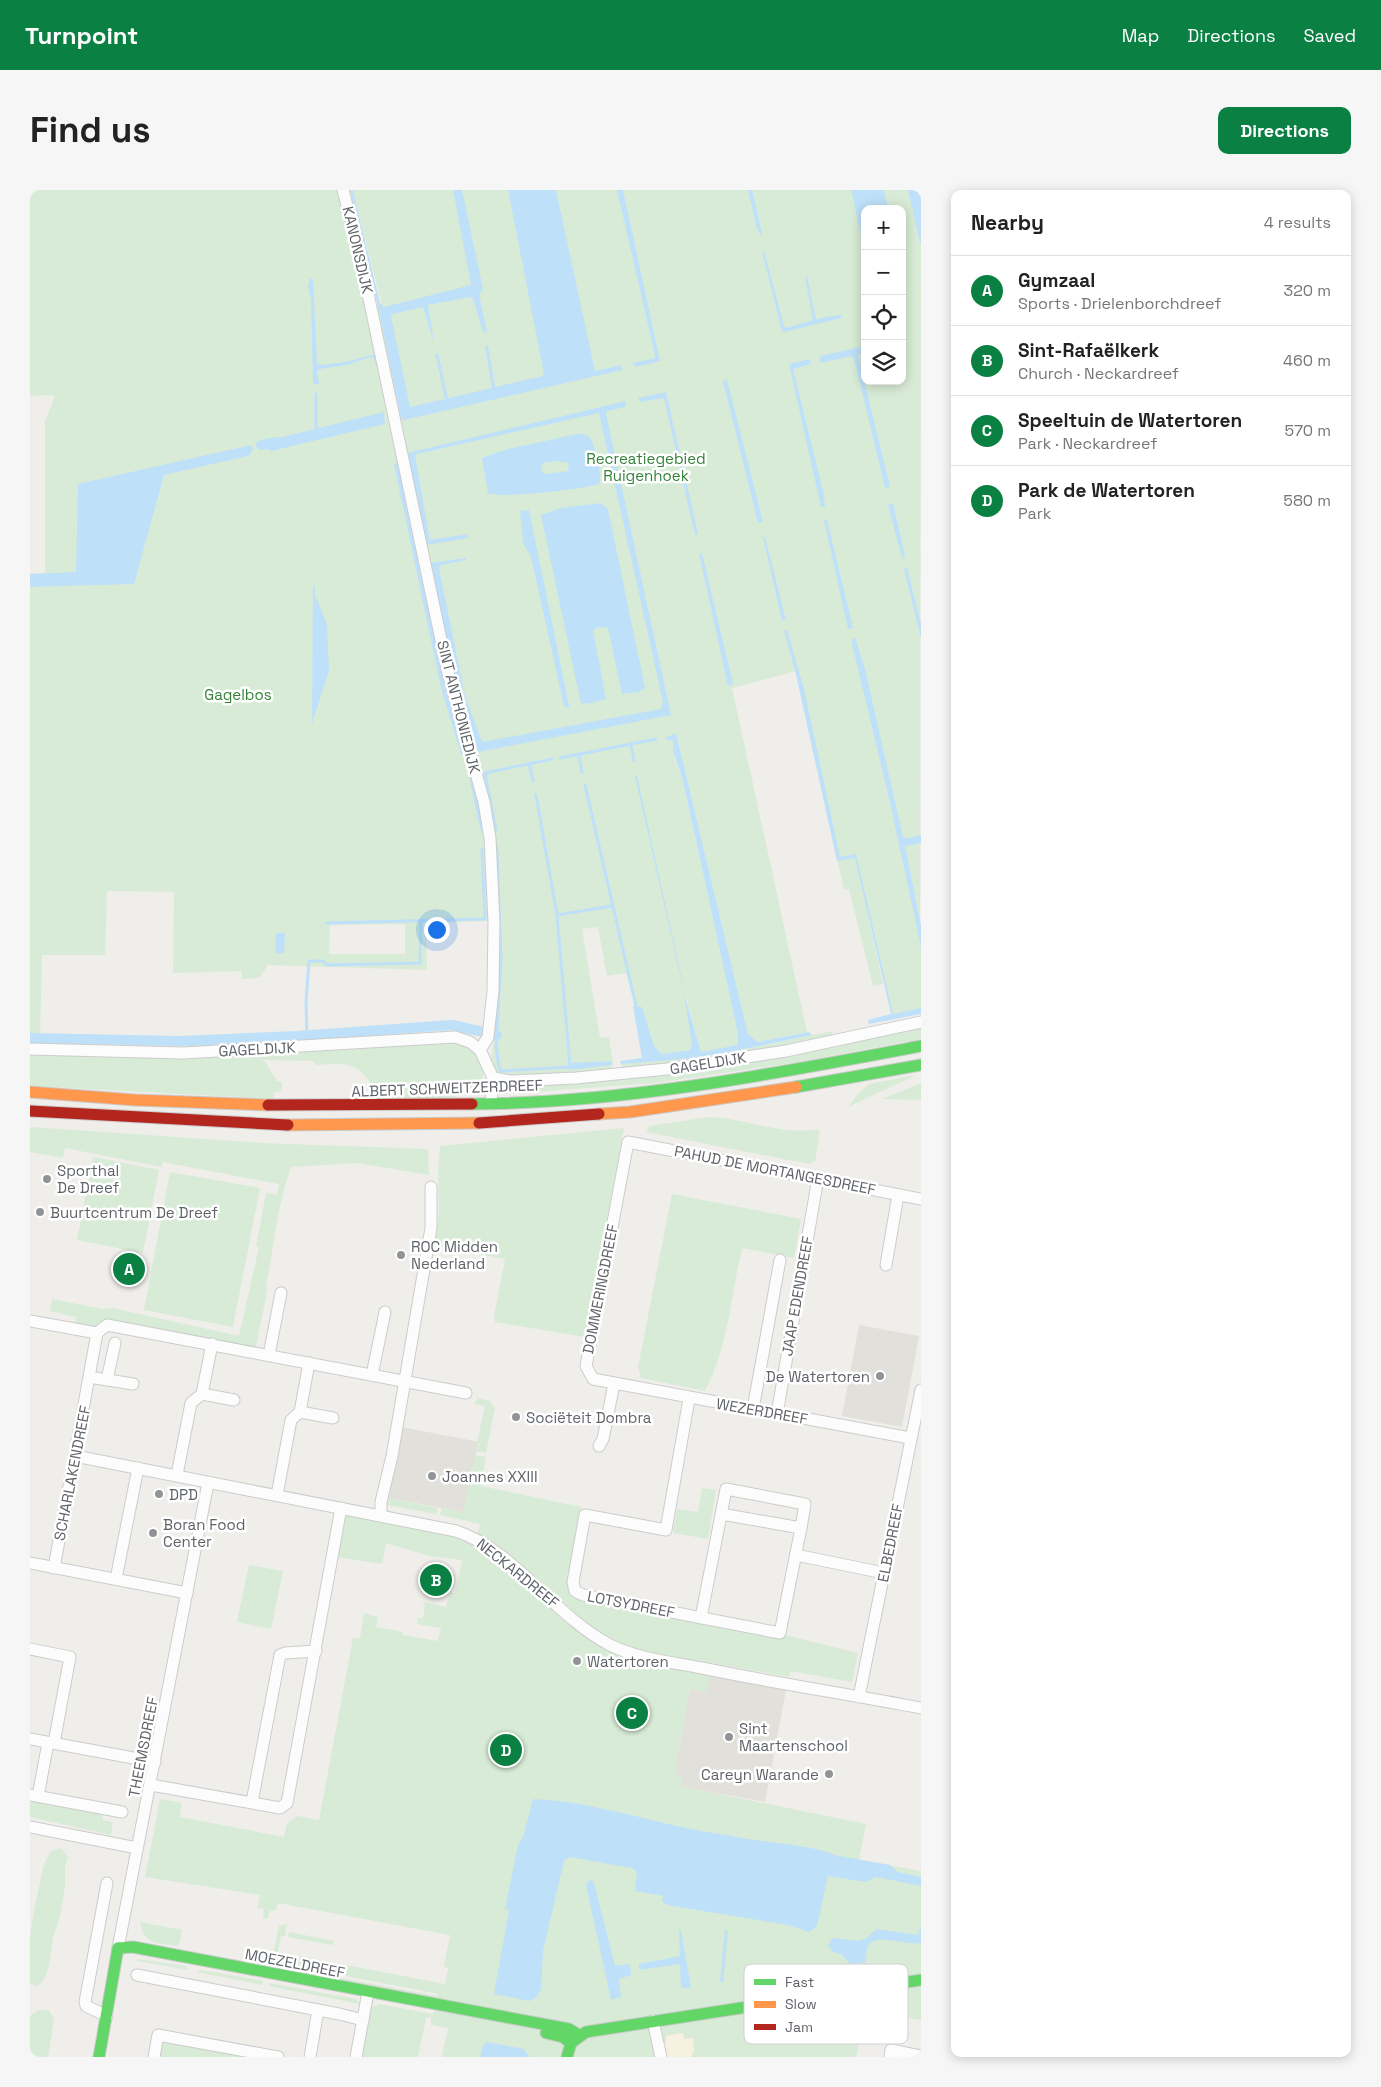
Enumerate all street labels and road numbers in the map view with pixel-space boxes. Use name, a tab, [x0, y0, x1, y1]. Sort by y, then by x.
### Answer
street label: KANONSDIJK	[339, 204, 377, 296]
street label: SINT ANTHONIEDIJK	[433, 638, 485, 776]
street label: GAGELDIJK	[218, 1037, 296, 1061]
street label: GAGELDIJK	[668, 1048, 748, 1078]
street label: ALBERT SCHWEITZERDREEF	[351, 1075, 543, 1101]
street label: PAHUD DE MORTANGESDREEF	[673, 1141, 877, 1199]
street label: DOMMERINGDREEF	[578, 1223, 622, 1355]
street label: JAAP EDENDREEF	[777, 1235, 817, 1357]
street label: WEZERDREEF	[715, 1394, 809, 1428]
street label: SCHARLAKENDREEF	[50, 1404, 94, 1542]
street label: ELBEDREEF	[873, 1502, 907, 1584]
street label: NECKARDREEF	[473, 1534, 563, 1612]
street label: LOTSYDREEF	[586, 1586, 676, 1622]
street label: THEEMSDREEF	[124, 1695, 162, 1799]
street label: MOEZELDREEF	[244, 1944, 346, 1982]

